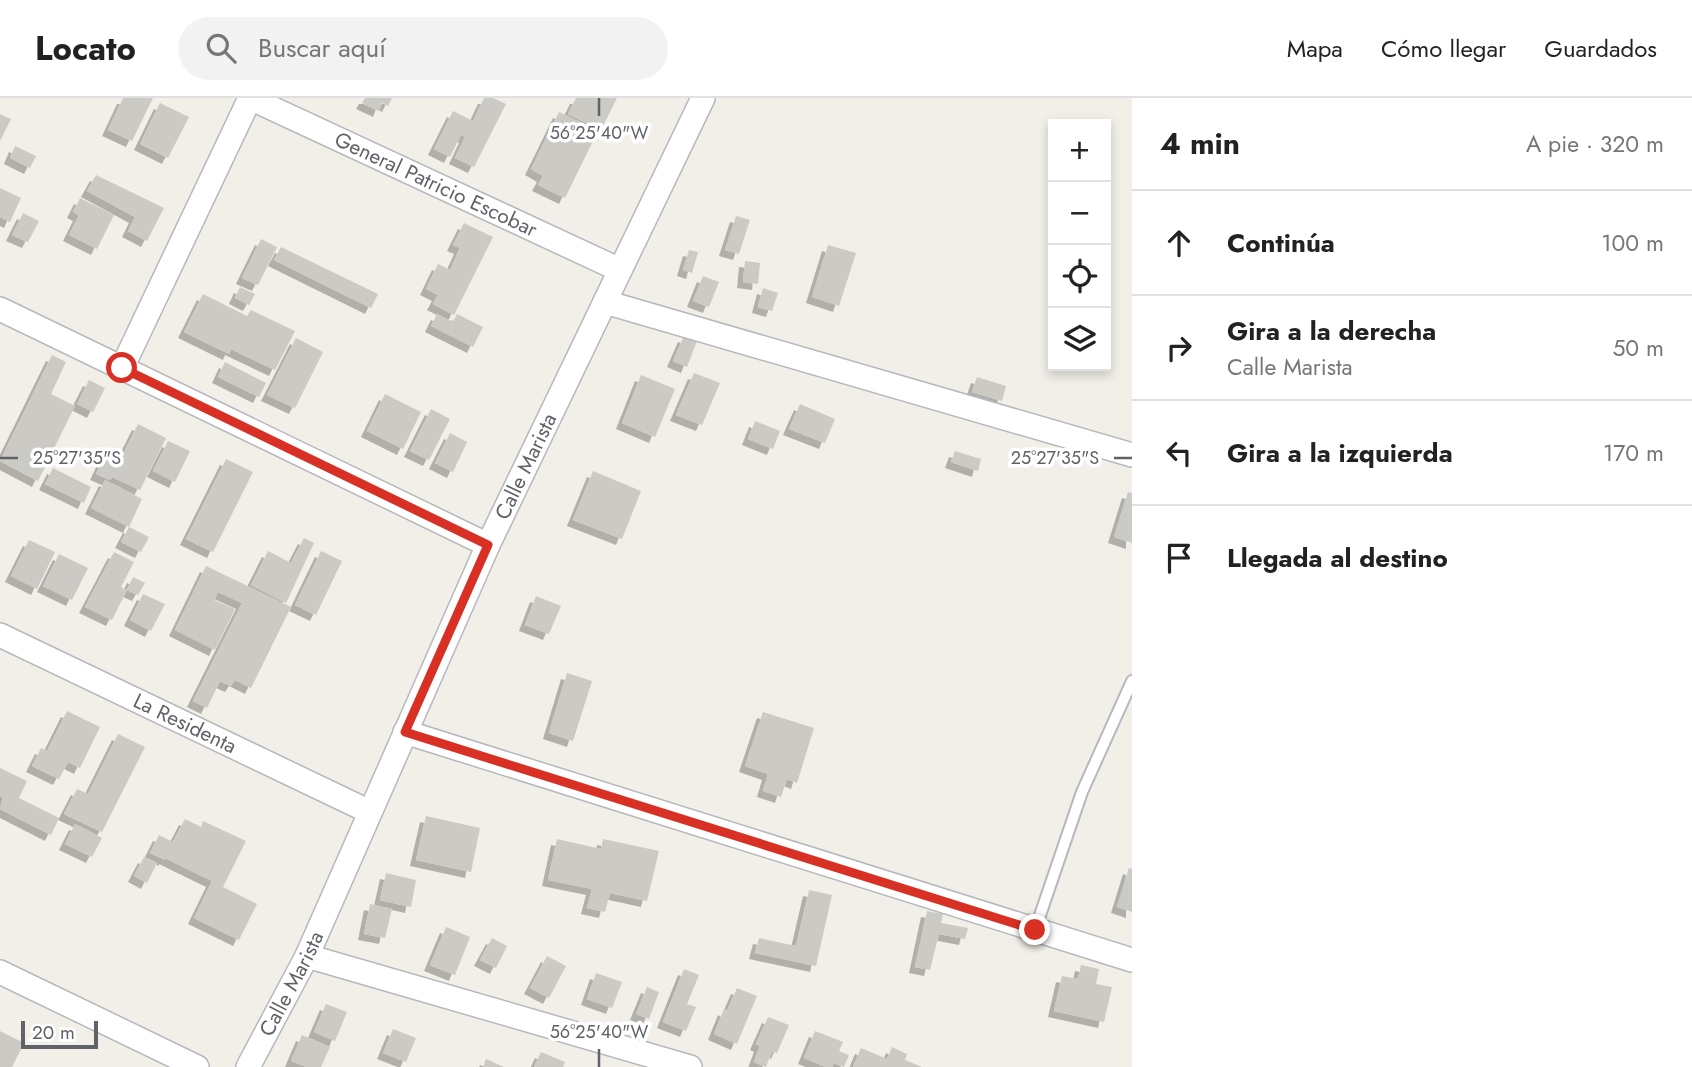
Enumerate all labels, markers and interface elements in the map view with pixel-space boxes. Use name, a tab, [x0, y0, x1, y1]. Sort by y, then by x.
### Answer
search box	[178, 17, 668, 80]
text: Locato	[35, 25, 136, 72]
icon: search	[202, 29, 240, 67]
text: Buscar aquí	[258, 29, 386, 67]
text: Mapa	[1287, 31, 1343, 66]
text: Cómo llegar	[1381, 31, 1506, 66]
text: Guardados	[1544, 31, 1657, 66]
map controls	[1048, 119, 1111, 371]
button: +	[1048, 119, 1111, 182]
text: 56°25'40"W	[550, 120, 648, 146]
text: 4 min	[1160, 122, 1240, 165]
street label: General Patricio Escobar	[330, 124, 543, 245]
text: A pie · 320 m	[1526, 127, 1664, 161]
button: −	[1048, 182, 1111, 245]
icon: ahead	[1160, 224, 1198, 262]
text: Continúa	[1227, 224, 1335, 262]
text: 100 m	[1601, 226, 1664, 260]
button: locate	[1048, 245, 1111, 308]
button: layers	[1048, 308, 1111, 371]
text: Gira a la derecha	[1227, 312, 1436, 350]
icon: right	[1160, 329, 1198, 367]
text: 50 m	[1612, 331, 1664, 365]
text: Calle Marista	[1227, 350, 1353, 384]
route start	[106, 352, 137, 383]
street label: Calle Marista	[487, 408, 564, 525]
icon: left	[1160, 434, 1198, 472]
text: Gira a la izquierda	[1227, 434, 1453, 472]
text: 170 m	[1603, 436, 1664, 470]
text: 25°27'35"S	[33, 445, 121, 471]
text: 25°27'35"S	[1011, 445, 1099, 471]
icon: arrive	[1160, 539, 1198, 577]
text: Llegada al destino	[1227, 539, 1448, 577]
street label: La Residenta	[128, 686, 242, 761]
route end	[1019, 914, 1050, 945]
street label: Calle Marista	[252, 926, 331, 1042]
scale bar	[21, 1018, 98, 1050]
text: 20 m	[32, 1019, 75, 1046]
text: 56°25'40"W	[550, 1019, 648, 1045]

